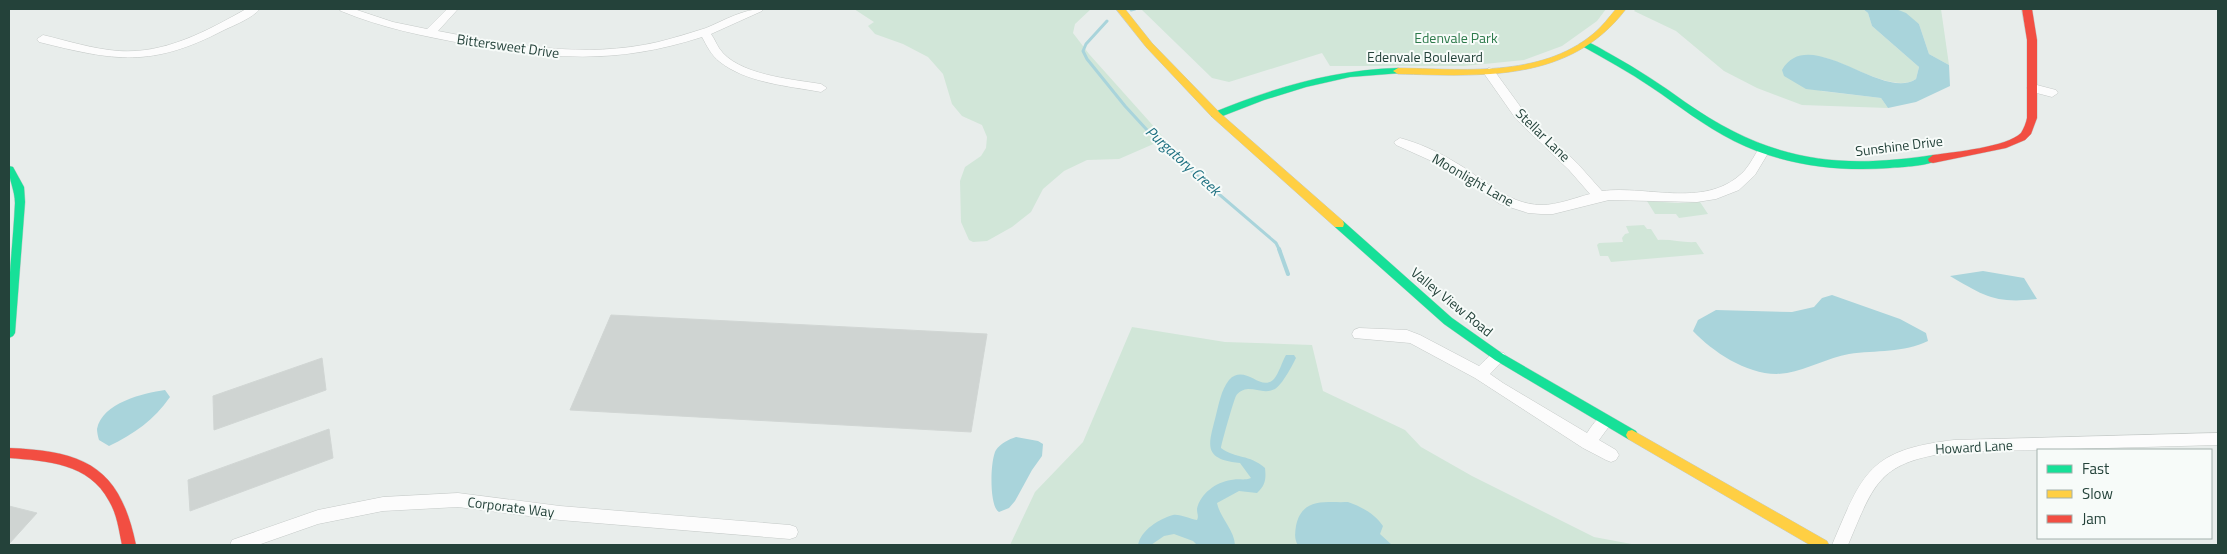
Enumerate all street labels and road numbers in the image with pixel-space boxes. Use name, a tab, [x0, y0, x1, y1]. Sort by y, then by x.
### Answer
street label: Bittersweet Drive	[456, 28, 561, 63]
street label: Edenvale Boulevard	[1367, 46, 1483, 67]
street label: Stellar Lane	[1511, 103, 1576, 166]
street label: Sunshine Drive	[1854, 130, 1944, 161]
street label: Moonlight Lane	[1428, 148, 1518, 211]
street label: Valley View Road	[1407, 262, 1498, 341]
street label: Howard Lane	[1935, 434, 2013, 459]
street label: Corporate Way	[466, 491, 556, 522]

